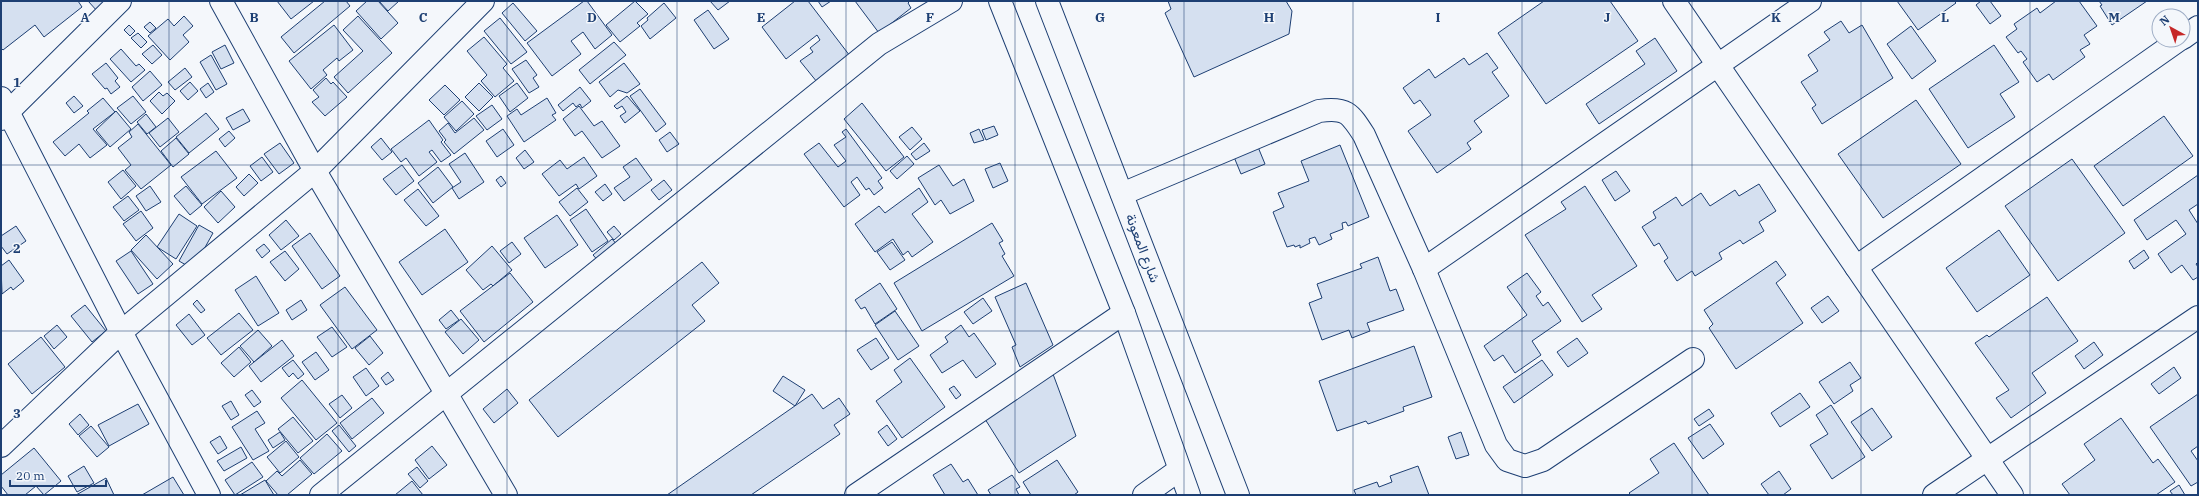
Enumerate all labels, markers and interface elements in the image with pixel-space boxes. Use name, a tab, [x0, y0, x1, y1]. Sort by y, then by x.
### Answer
north arrow	[2151, 8, 2191, 48]
text: A	[80, 9, 90, 26]
text: B	[249, 9, 259, 26]
text: C	[419, 9, 428, 26]
text: D	[587, 9, 597, 26]
text: E	[757, 9, 765, 26]
text: F	[926, 9, 934, 26]
text: G	[1095, 9, 1105, 26]
text: H	[1264, 9, 1275, 26]
text: I	[1436, 9, 1441, 26]
text: J	[1604, 9, 1611, 26]
text: K	[1771, 9, 1781, 26]
text: L	[1941, 9, 1949, 26]
text: M	[2108, 9, 2120, 26]
text: N	[2157, 12, 2173, 28]
text: 1	[13, 74, 21, 91]
street label: شارع المعونة	[1120, 211, 1164, 286]
text: 2	[13, 240, 21, 257]
text: 3	[13, 405, 21, 422]
scale bar	[10, 462, 106, 488]
text: 20 m	[16, 468, 45, 483]

